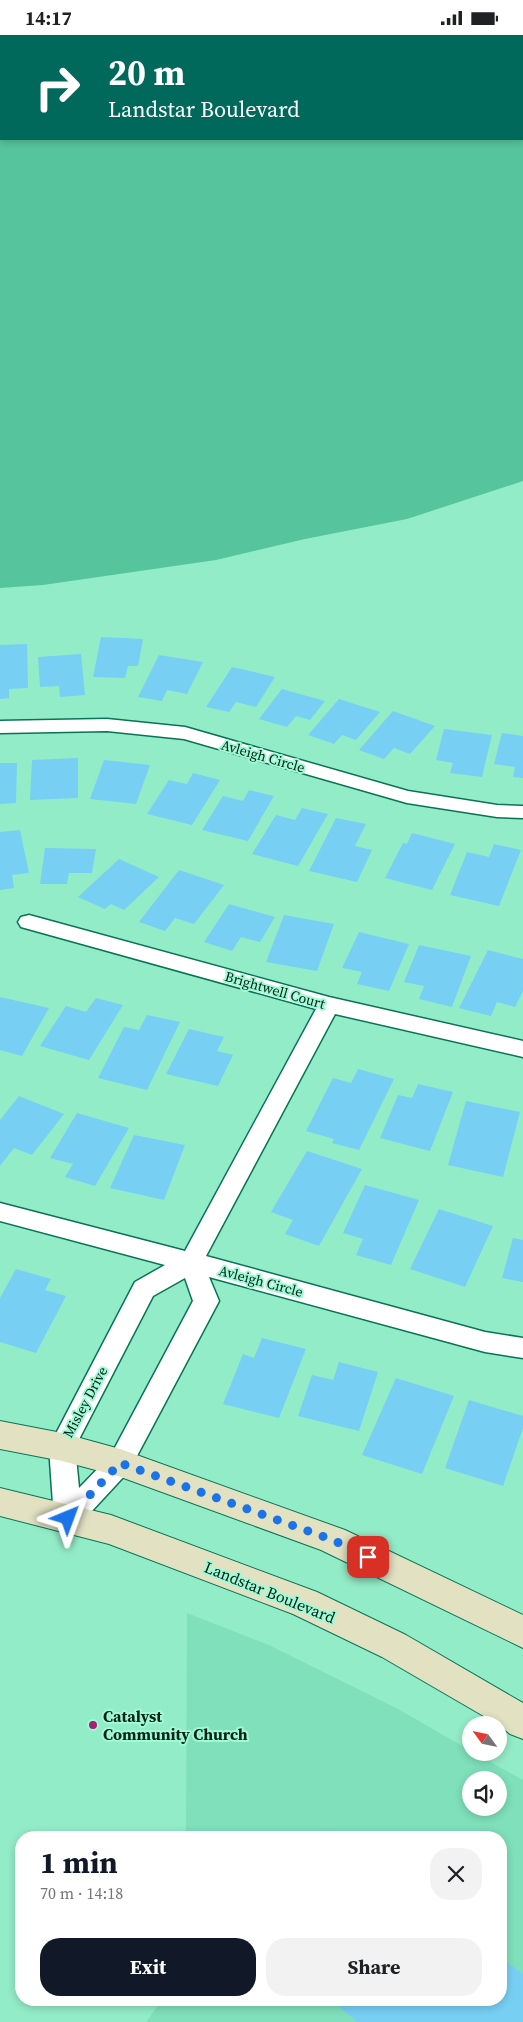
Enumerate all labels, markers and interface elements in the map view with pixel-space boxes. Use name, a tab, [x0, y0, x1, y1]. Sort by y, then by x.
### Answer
text: 14:17	[25, 5, 72, 31]
text: 20 m	[108, 49, 185, 97]
icon: right	[25, 55, 90, 120]
text: Landstar Boulevard	[108, 94, 300, 124]
street label: Avleigh Circle	[219, 734, 307, 778]
street label: Brightwell Court	[223, 966, 328, 1014]
street label: Avleigh Circle	[217, 1260, 305, 1302]
street label: Misley Drive	[58, 1363, 112, 1441]
position arrow	[41, 1491, 93, 1543]
pin	[347, 1536, 389, 1578]
icon: arrive	[354, 1543, 382, 1571]
street label: Landstar Boulevard	[201, 1556, 339, 1628]
place label: Catalyst Community Church	[103, 1705, 248, 1745]
north arrow	[462, 1716, 508, 1761]
map controls	[462, 1716, 507, 1816]
marker: Catalyst Community Church	[87, 1719, 99, 1731]
button: sound	[462, 1771, 507, 1816]
text: 1 min	[40, 1842, 118, 1883]
button: close	[430, 1848, 482, 1900]
text: 70 m · 14:18	[40, 1882, 123, 1904]
button: Exit	[40, 1938, 256, 1996]
button: Share	[266, 1938, 482, 1996]

